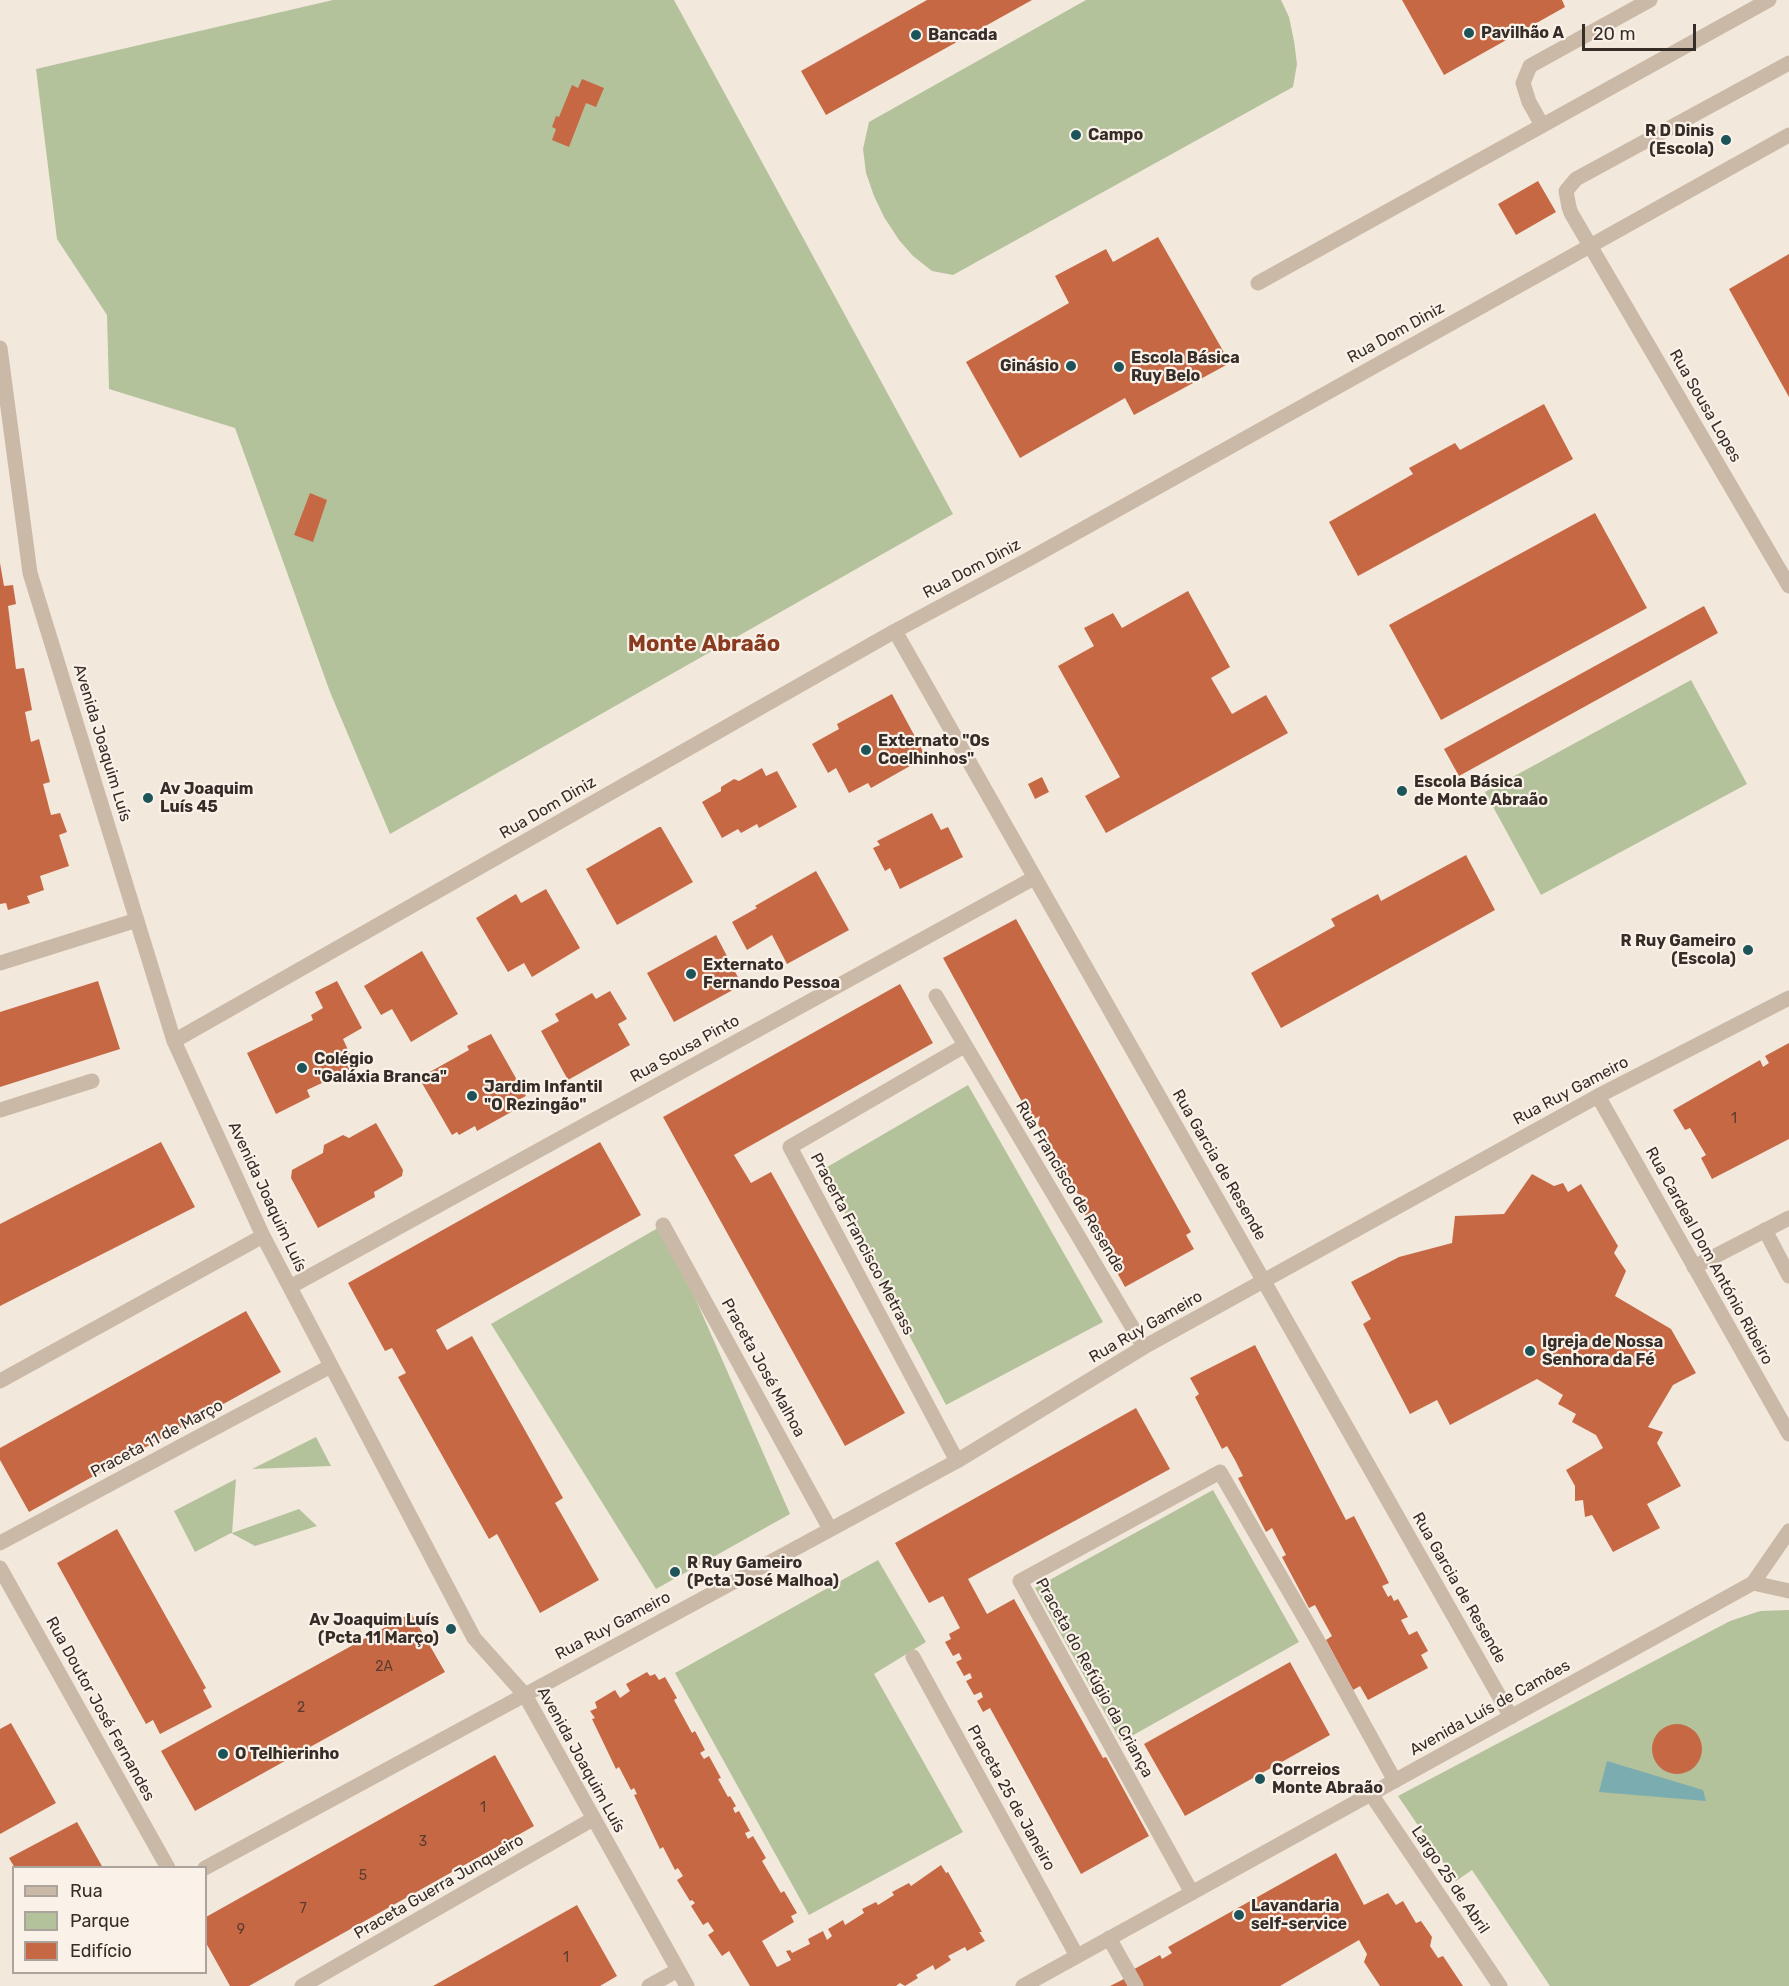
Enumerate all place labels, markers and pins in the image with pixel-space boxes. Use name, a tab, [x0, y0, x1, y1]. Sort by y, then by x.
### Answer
place label: Pavilhão A	[1481, 23, 1564, 43]
place label: Bancada	[928, 25, 997, 45]
marker: Pavilhão A	[1462, 26, 1476, 40]
marker: Bancada	[909, 28, 923, 42]
place label: R D Dinis (Escola)	[1645, 121, 1714, 159]
place label: Campo	[1088, 125, 1143, 145]
marker: Campo	[1069, 128, 1083, 142]
marker: R D Dinis (Escola)	[1719, 133, 1733, 147]
place label: Escola Básica Ruy Belo	[1131, 348, 1240, 386]
place label: Ginásio	[1000, 356, 1059, 376]
marker: Ginásio	[1064, 359, 1078, 373]
marker: Escola Básica Ruy Belo	[1112, 360, 1126, 374]
place label: Externato "Os Coelhinhos"	[878, 731, 990, 769]
marker: Externato "Os Coelhinhos"	[859, 743, 873, 757]
place label: Escola Básica de Monte Abraão	[1414, 772, 1548, 810]
place label: Av Joaquim Luís 45	[160, 779, 253, 817]
marker: Escola Básica de Monte Abraão	[1395, 784, 1409, 798]
marker: Av Joaquim Luís 45	[141, 791, 155, 805]
place label: R Ruy Gameiro (Escola)	[1621, 931, 1736, 969]
marker: R Ruy Gameiro (Escola)	[1741, 943, 1755, 957]
place label: Externato Fernando Pessoa	[703, 955, 840, 993]
marker: Externato Fernando Pessoa	[684, 967, 698, 981]
place label: Colégio "Galáxia Branca"	[314, 1049, 447, 1087]
marker: Colégio "Galáxia Branca"	[295, 1061, 309, 1075]
place label: Jardim Infantil "O Rezingão"	[484, 1077, 603, 1115]
marker: Jardim Infantil "O Rezingão"	[465, 1089, 479, 1103]
place label: Igreja de Nossa Senhora da Fé	[1542, 1332, 1663, 1370]
marker: Igreja de Nossa Senhora da Fé	[1523, 1344, 1537, 1358]
place label: R Ruy Gameiro (Pcta José Malhoa)	[687, 1553, 839, 1591]
marker: R Ruy Gameiro (Pcta José Malhoa)	[668, 1565, 682, 1579]
place label: Av Joaquim Luís (Pcta 11 Março)	[309, 1610, 439, 1648]
marker: Av Joaquim Luís (Pcta 11 Março)	[444, 1622, 458, 1636]
place label: O Telhierinho	[235, 1744, 339, 1764]
marker: O Telhierinho	[216, 1747, 230, 1761]
place label: Correios Monte Abraão	[1272, 1760, 1383, 1798]
marker: Correios Monte Abraão	[1253, 1772, 1267, 1786]
place label: Lavandaria self-service	[1251, 1896, 1347, 1934]
marker: Lavandaria self-service	[1232, 1908, 1246, 1922]

